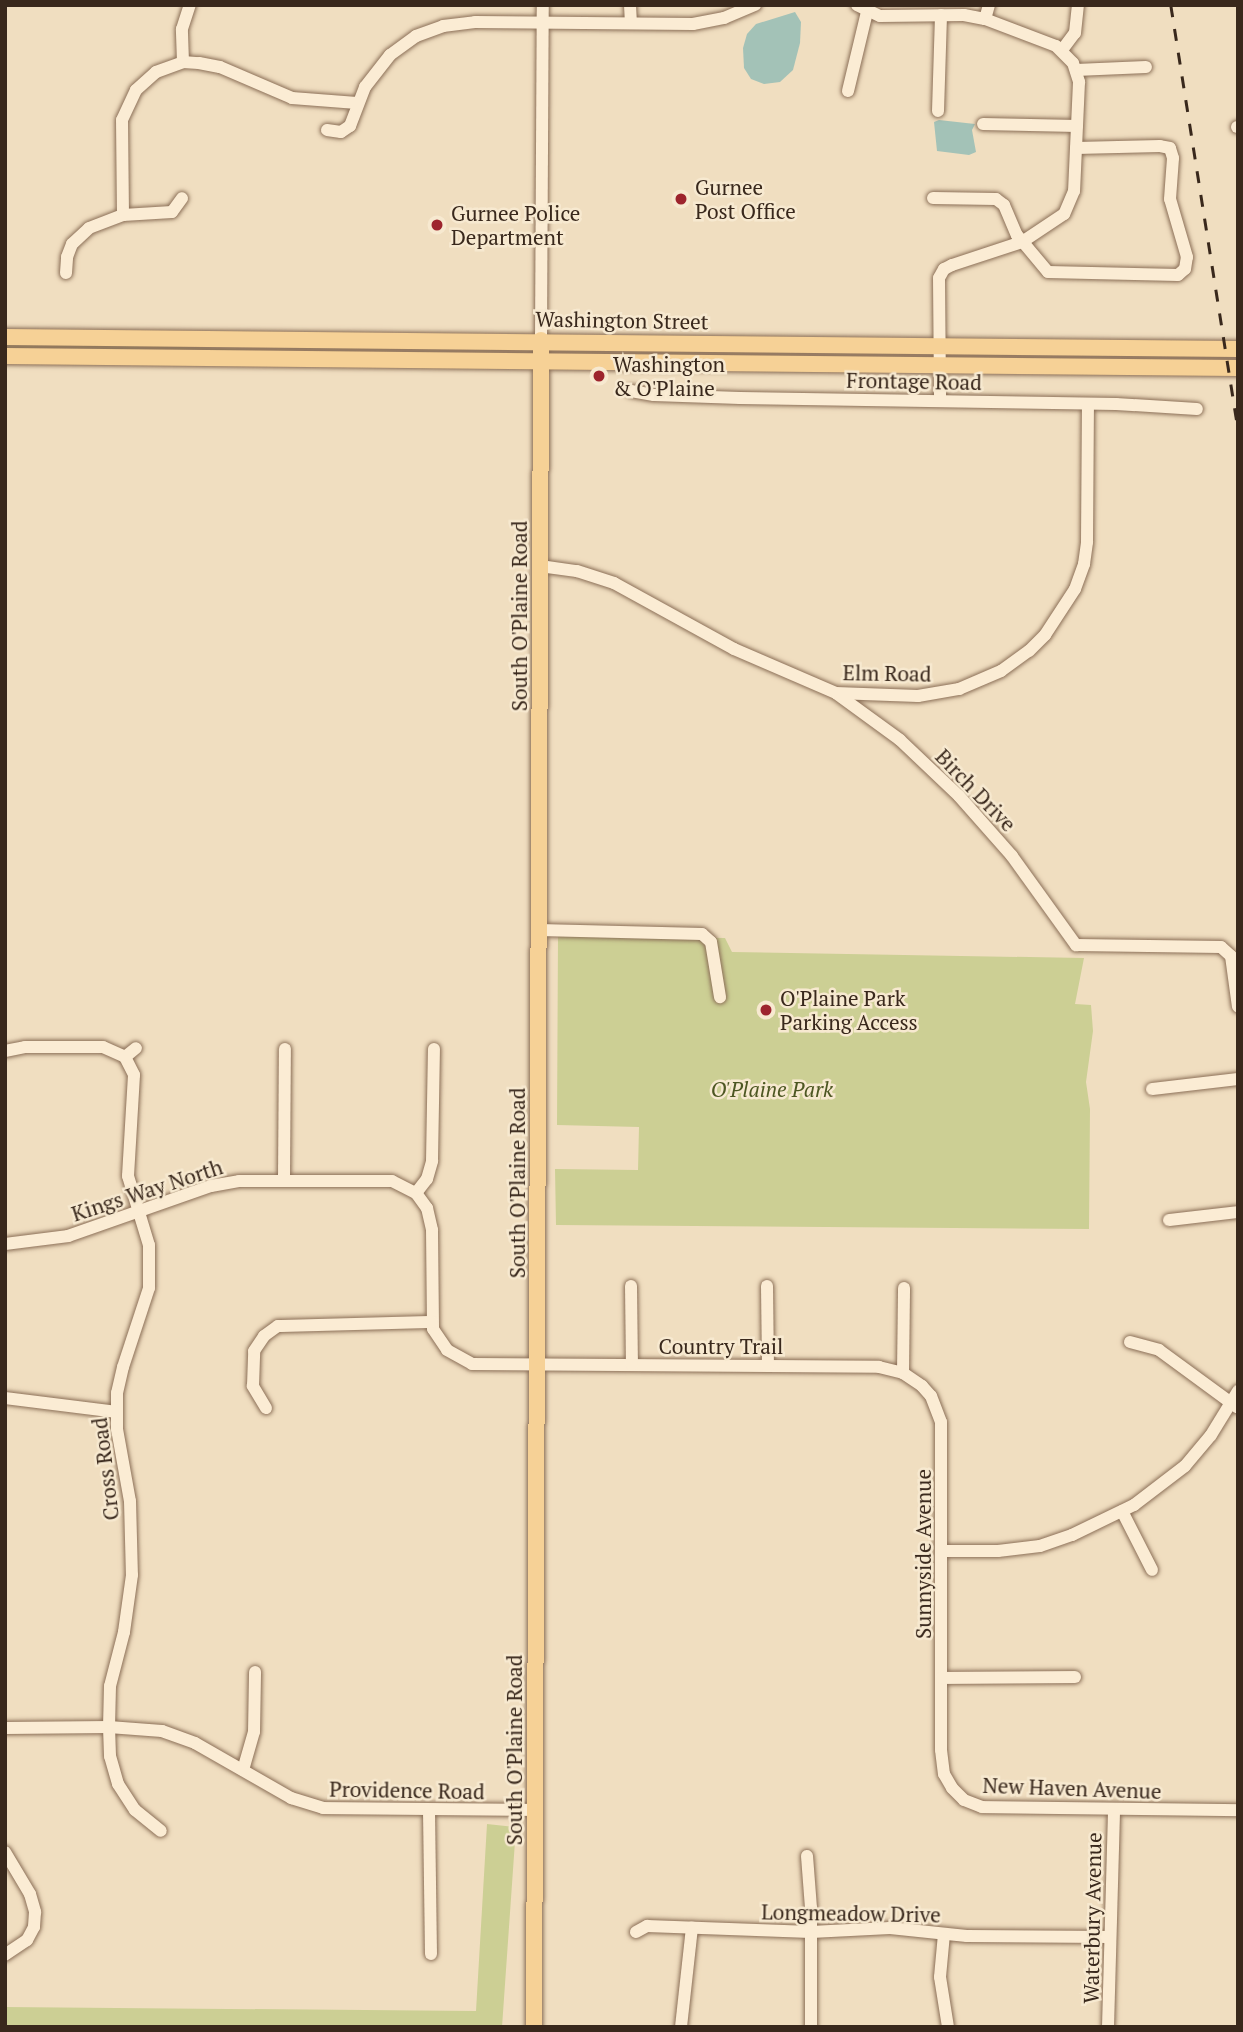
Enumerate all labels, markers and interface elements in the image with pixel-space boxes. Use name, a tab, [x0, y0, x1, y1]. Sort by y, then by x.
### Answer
place label: Gurnee Post Office	[695, 174, 796, 224]
marker: Gurnee Post Office	[673, 191, 689, 207]
place label: Gurnee Police Department	[451, 200, 580, 250]
marker: Gurnee Police Department	[429, 217, 445, 233]
street label: Washington Street	[535, 306, 709, 334]
place label: Washington & O'Plaine	[613, 351, 725, 401]
street label: Frontage Road	[846, 367, 982, 395]
marker: Washington & O'Plaine	[591, 368, 607, 384]
street label: South O'Plaine Road	[506, 521, 532, 711]
street label: Elm Road	[842, 660, 932, 686]
street label: Birch Drive	[931, 744, 1021, 836]
place label: O'Plaine Park Parking Access	[780, 985, 918, 1035]
marker: O'Plaine Park Parking Access	[758, 1002, 774, 1018]
park label: O'Plaine Park	[711, 1076, 833, 1102]
street label: South O'Plaine Road	[504, 1088, 530, 1278]
street label: Kings Way North	[68, 1154, 226, 1226]
street label: Country Trail	[659, 1333, 783, 1359]
street label: Cross Road	[86, 1416, 124, 1522]
street label: Sunnyside Avenue	[910, 1469, 936, 1639]
street label: South O'Plaine Road	[501, 1655, 527, 1845]
street label: New Haven Avenue	[982, 1772, 1162, 1804]
street label: Providence Road	[329, 1776, 485, 1804]
street label: Waterbury Avenue	[1078, 1832, 1106, 2004]
street label: Longmeadow Drive	[761, 1899, 941, 1927]

